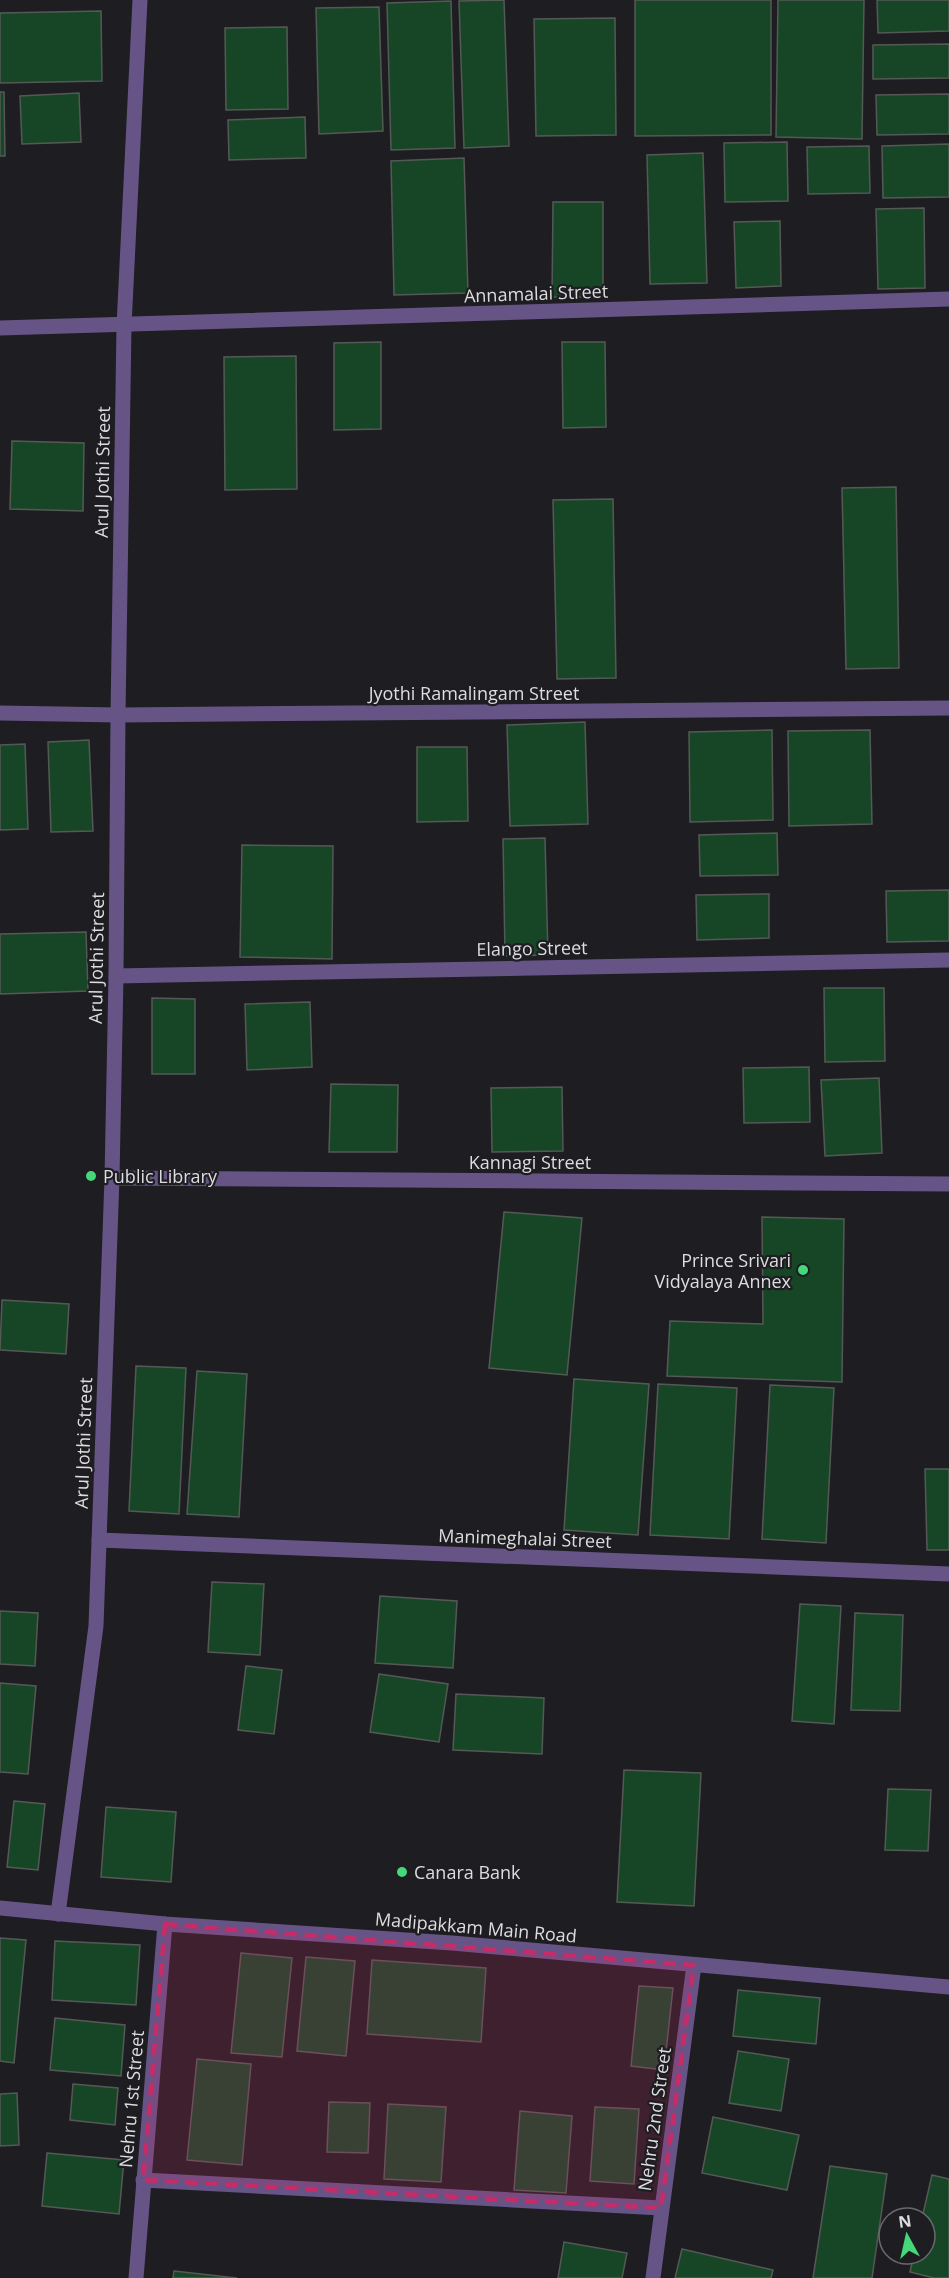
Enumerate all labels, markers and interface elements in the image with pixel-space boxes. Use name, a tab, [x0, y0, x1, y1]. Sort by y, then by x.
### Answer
street label: Annamalai Street	[464, 278, 608, 308]
street label: Arul Jothi Street	[89, 406, 115, 538]
street label: Jyothi Ramalingam Street	[367, 681, 579, 705]
street label: Arul Jothi Street	[83, 892, 109, 1024]
street label: Elango Street	[476, 935, 588, 961]
street label: Kannagi Street	[469, 1150, 591, 1174]
place label: Public Library	[103, 1164, 218, 1188]
marker: Public Library	[84, 1169, 98, 1183]
place label: Prince Srivari Vidyalaya Annex	[654, 1248, 792, 1293]
marker: Prince Srivari Vidyalaya Annex	[796, 1263, 810, 1277]
street label: Arul Jothi Street	[69, 1377, 97, 1509]
street label: Manimeghalai Street	[438, 1523, 612, 1553]
place label: Canara Bank	[414, 1860, 521, 1884]
marker: Canara Bank	[395, 1865, 409, 1879]
street label: Madipakkam Main Road	[374, 1906, 578, 1948]
street label: Nehru 1st Street	[113, 2029, 149, 2169]
street label: Nehru 2nd Street	[632, 2045, 676, 2193]
north arrow	[877, 2206, 937, 2266]
text: N	[897, 2209, 913, 2233]

